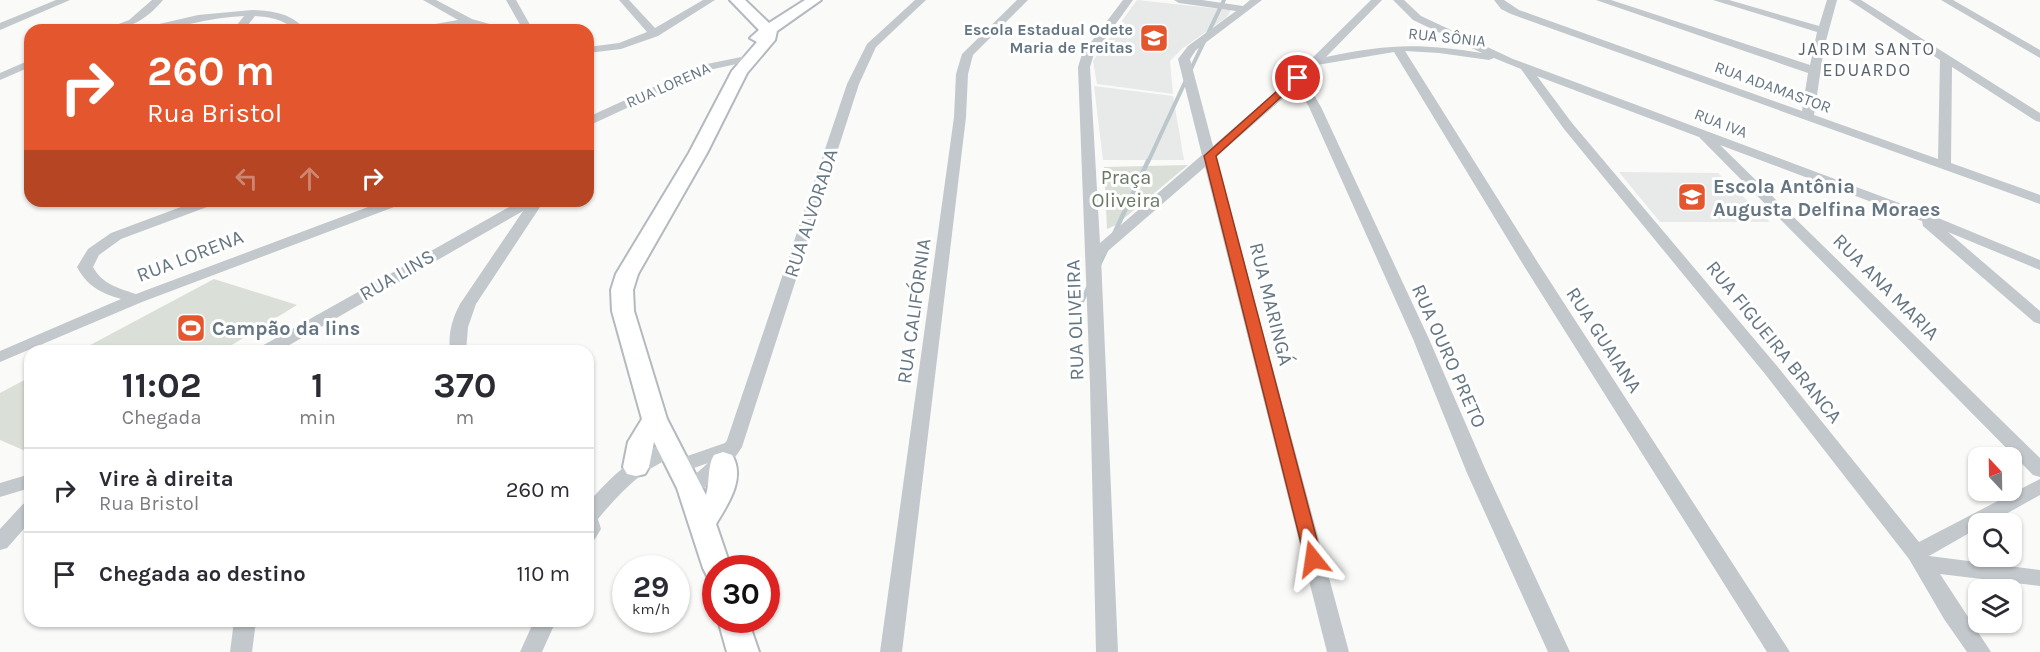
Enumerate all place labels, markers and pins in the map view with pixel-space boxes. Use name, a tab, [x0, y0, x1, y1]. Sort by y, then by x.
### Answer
place label: Escola Estadual Odete Maria de Freitas	[964, 20, 1133, 57]
school or university icon: Escola Estadual Odete Maria de Freitas	[1138, 22, 1170, 54]
pin	[1272, 52, 1323, 103]
place label: Escola Antônia Augusta Delfina Moraes	[1713, 175, 1941, 221]
school or university icon: Escola Antônia Augusta Delfina Moraes	[1676, 181, 1708, 213]
sports icon: Campão da lins	[175, 312, 207, 344]
place label: Campão da lins	[212, 317, 360, 340]

